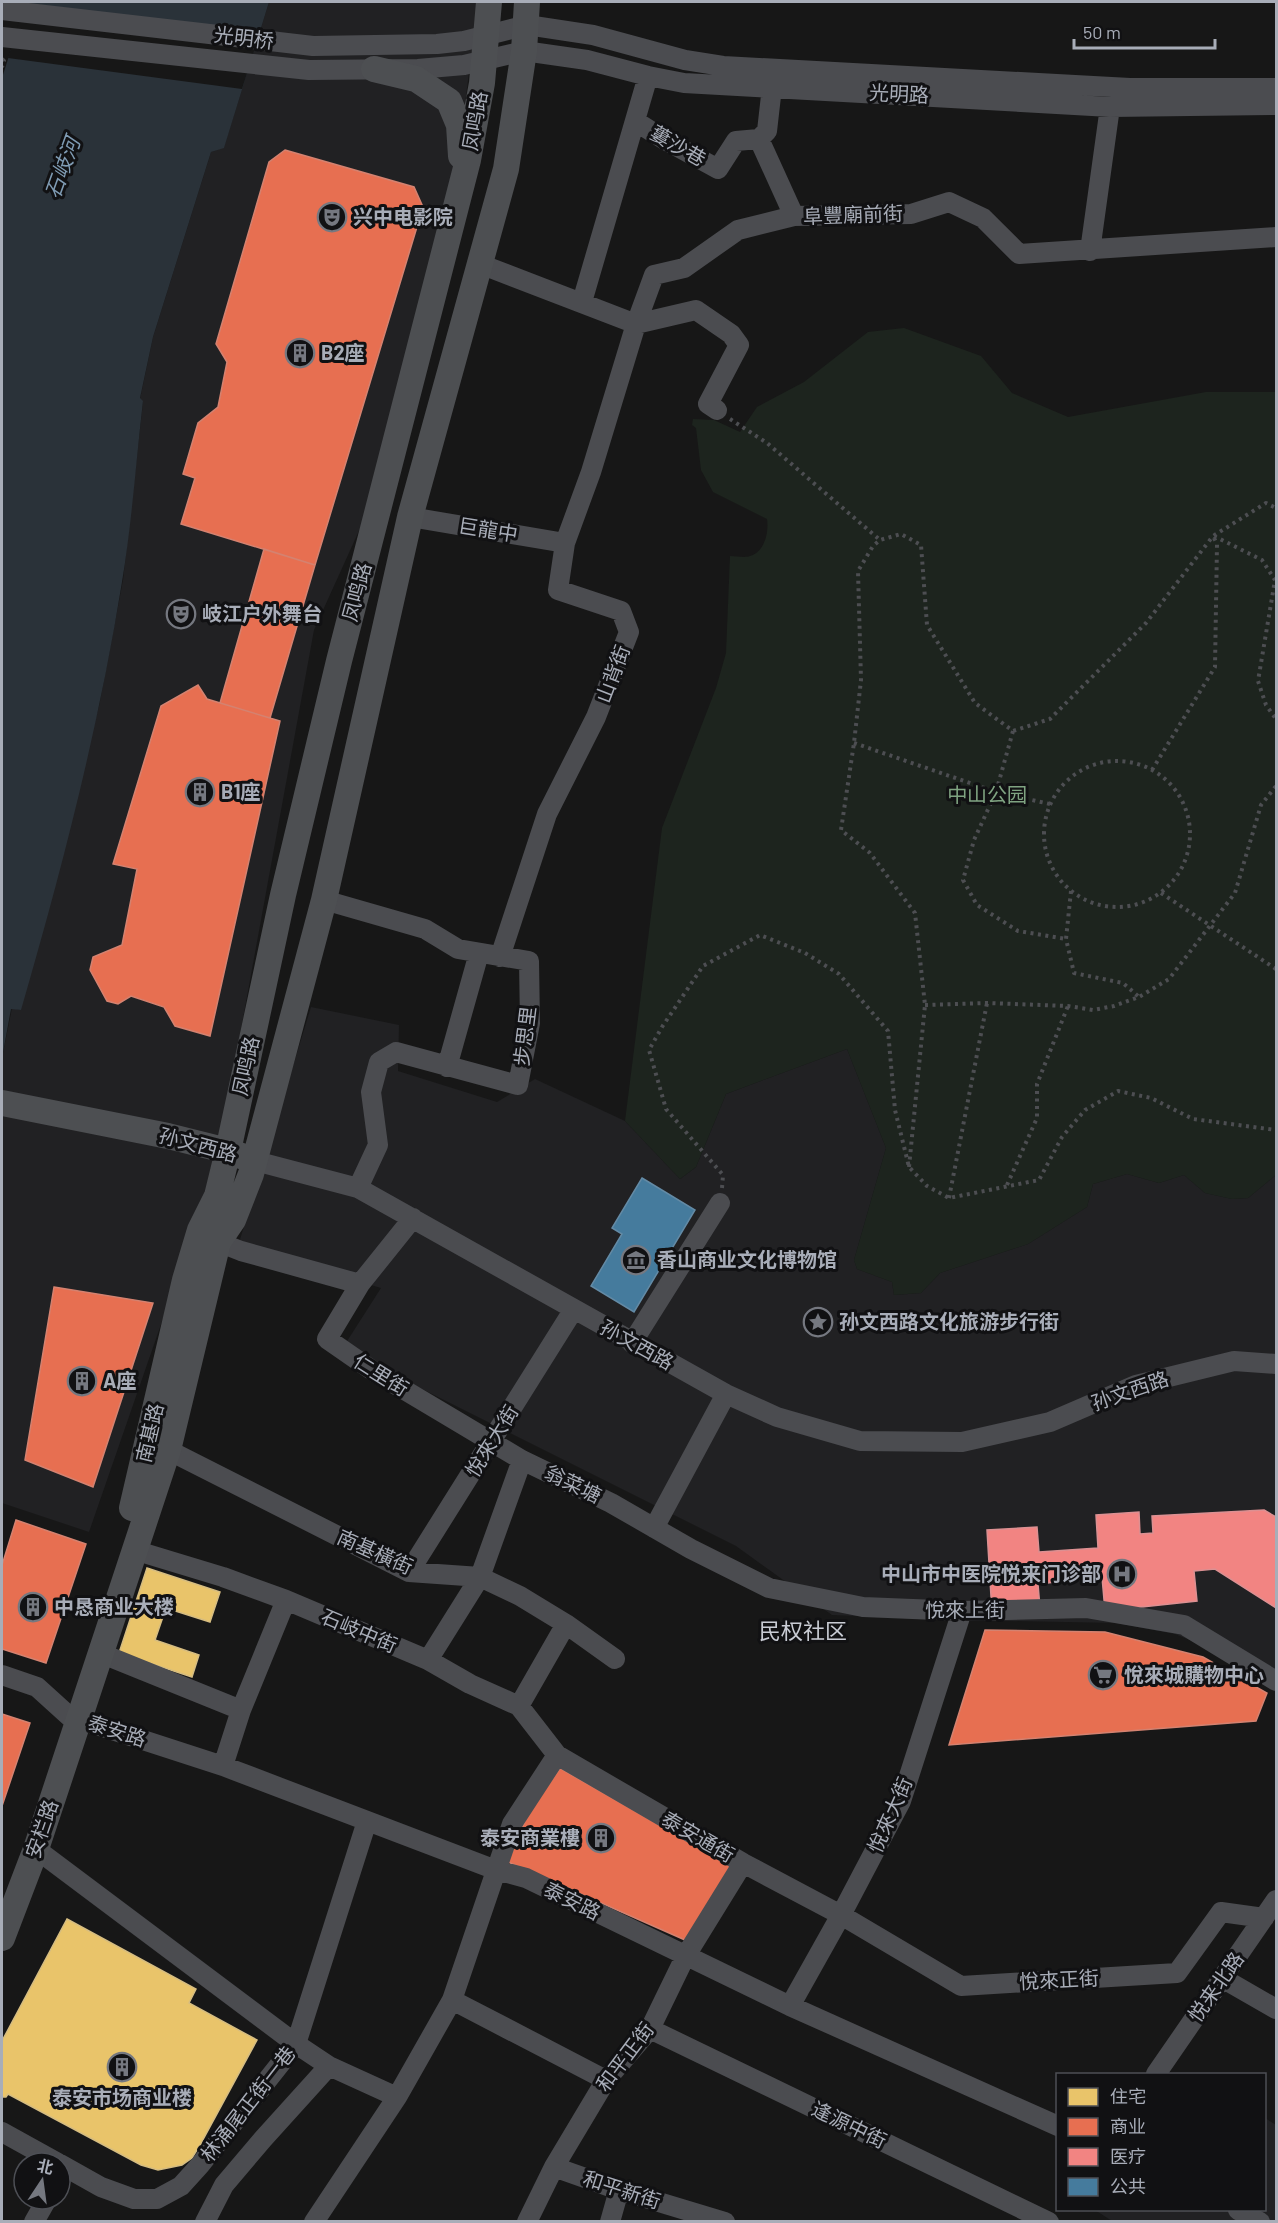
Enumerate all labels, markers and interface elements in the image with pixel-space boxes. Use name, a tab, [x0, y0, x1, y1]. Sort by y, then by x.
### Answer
scale bar	[1074, 12, 1215, 50]
street label: 光明桥	[213, 21, 275, 53]
text: 50 m	[1083, 21, 1121, 43]
street label: 光明路	[868, 79, 930, 107]
street label: 凤鸣路	[457, 89, 491, 152]
street label: 蔞沙巷	[647, 120, 710, 171]
water label: 石岐河	[39, 130, 85, 201]
street label: 阜豐廟前街	[803, 200, 903, 228]
theatre icon: 兴中电影院	[316, 201, 348, 233]
place label: 兴中电影院	[353, 204, 453, 228]
building icon: B2座	[284, 337, 316, 369]
place label: B2座	[321, 340, 365, 364]
street label: 巨龍中	[457, 512, 520, 546]
street label: 凤鸣路	[337, 560, 375, 624]
theatre icon: 岐江户外舞台	[165, 598, 197, 630]
place label: 岐江户外舞台	[202, 601, 322, 625]
street label: 山背街	[590, 641, 634, 706]
building icon: B1座	[184, 776, 216, 808]
place label: B1座	[221, 779, 260, 803]
park label: 中山公园	[947, 782, 1027, 806]
street label: 步思里	[508, 1005, 540, 1067]
street label: 凤鸣路	[227, 1034, 263, 1098]
street label: 孙文西路	[157, 1122, 240, 1166]
museum icon: 香山商业文化博物馆	[620, 1244, 652, 1276]
place label: 香山商业文化博物馆	[657, 1247, 837, 1271]
place icon: 孙文西路文化旅游步行街	[802, 1306, 834, 1338]
place label: 孙文西路文化旅游步行街	[839, 1309, 1059, 1333]
street label: 孙文西路	[597, 1314, 678, 1374]
street label: 仁里街	[350, 1348, 413, 1400]
building icon: A座	[66, 1365, 98, 1397]
street label: 孙文西路	[1088, 1366, 1171, 1414]
place label: A座	[103, 1368, 136, 1392]
street label: 悅來大街	[460, 1400, 523, 1481]
street label: 南基路	[131, 1401, 167, 1465]
street label: 翁菜塘	[541, 1459, 606, 1507]
street label: 南基橫街	[334, 1524, 417, 1578]
hospital icon: 中山市中医院悦来门诊部	[1106, 1558, 1138, 1590]
place label: 中山市中医院悦来门诊部	[881, 1561, 1101, 1585]
building icon: 中恳商业大楼	[17, 1591, 49, 1623]
place label: 中恳商业大楼	[54, 1594, 174, 1618]
street label: 悅來上街	[925, 1597, 1005, 1621]
street label: 石岐中街	[318, 1603, 401, 1657]
district label: 民权社区	[759, 1617, 847, 1643]
supermarket icon: 悅來城購物中心	[1087, 1659, 1119, 1691]
place label: 悅來城購物中心	[1124, 1662, 1264, 1686]
street label: 泰安路	[85, 1709, 150, 1751]
street label: 悅來大街	[862, 1773, 916, 1856]
street label: 安栏路	[20, 1796, 62, 1861]
street label: 泰安通街	[658, 1806, 739, 1867]
building icon: 泰安商業樓	[585, 1822, 617, 1854]
place label: 泰安商業樓	[480, 1825, 580, 1849]
street label: 泰安路	[540, 1876, 605, 1924]
street label: 悦来北路	[1182, 1947, 1248, 2026]
street label: 悅來正街	[1018, 1965, 1100, 1993]
street label: 和平正街	[591, 2017, 658, 2096]
street label: 林涌尾正街一巷	[195, 2041, 300, 2166]
building icon: 泰安市场商业楼	[106, 2051, 138, 2083]
legend	[1056, 2073, 1266, 2211]
place label: 泰安市场商业楼	[52, 2085, 192, 2109]
text: 住宅	[1110, 2085, 1146, 2107]
street label: 逢源中街	[808, 2096, 891, 2152]
text: 商业	[1110, 2115, 1146, 2137]
text: 医疗	[1110, 2145, 1146, 2167]
north arrow	[12, 2151, 72, 2211]
text: 北	[36, 2155, 55, 2177]
street label: 和平新街	[581, 2165, 664, 2213]
text: 公共	[1110, 2175, 1146, 2197]

